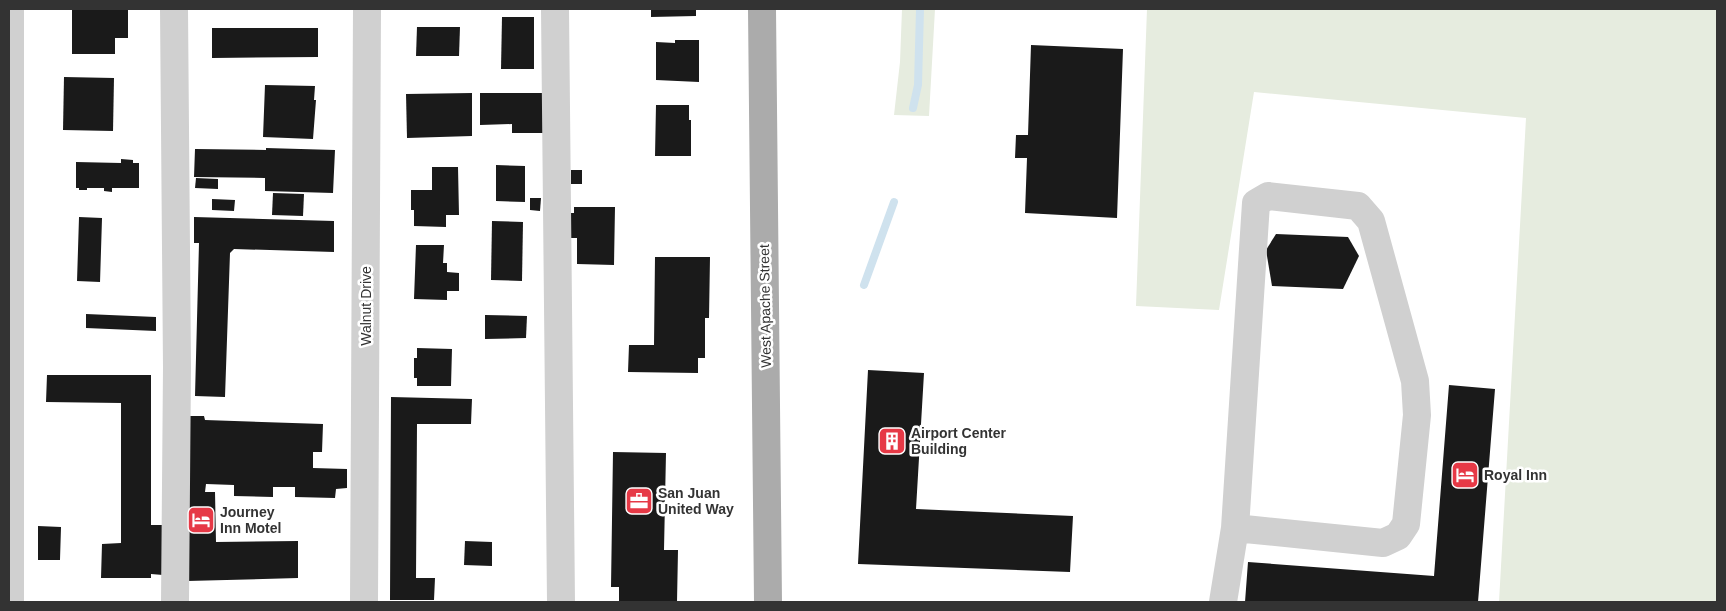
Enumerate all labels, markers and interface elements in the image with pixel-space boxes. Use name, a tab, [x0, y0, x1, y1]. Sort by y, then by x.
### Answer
street label: West Apache Street	[756, 244, 774, 368]
street label: Walnut Drive	[358, 266, 374, 346]
place label: Airport Center Building	[911, 425, 1006, 457]
building icon: Airport Center Building	[877, 426, 907, 456]
hotel icon: Royal Inn	[1450, 460, 1480, 490]
place label: Royal Inn	[1484, 467, 1547, 483]
place label: San Juan United Way	[658, 485, 734, 517]
office icon: San Juan United Way	[624, 486, 654, 516]
place label: Journey Inn Motel	[220, 504, 281, 536]
hotel icon: Journey Inn Motel	[186, 505, 216, 535]

